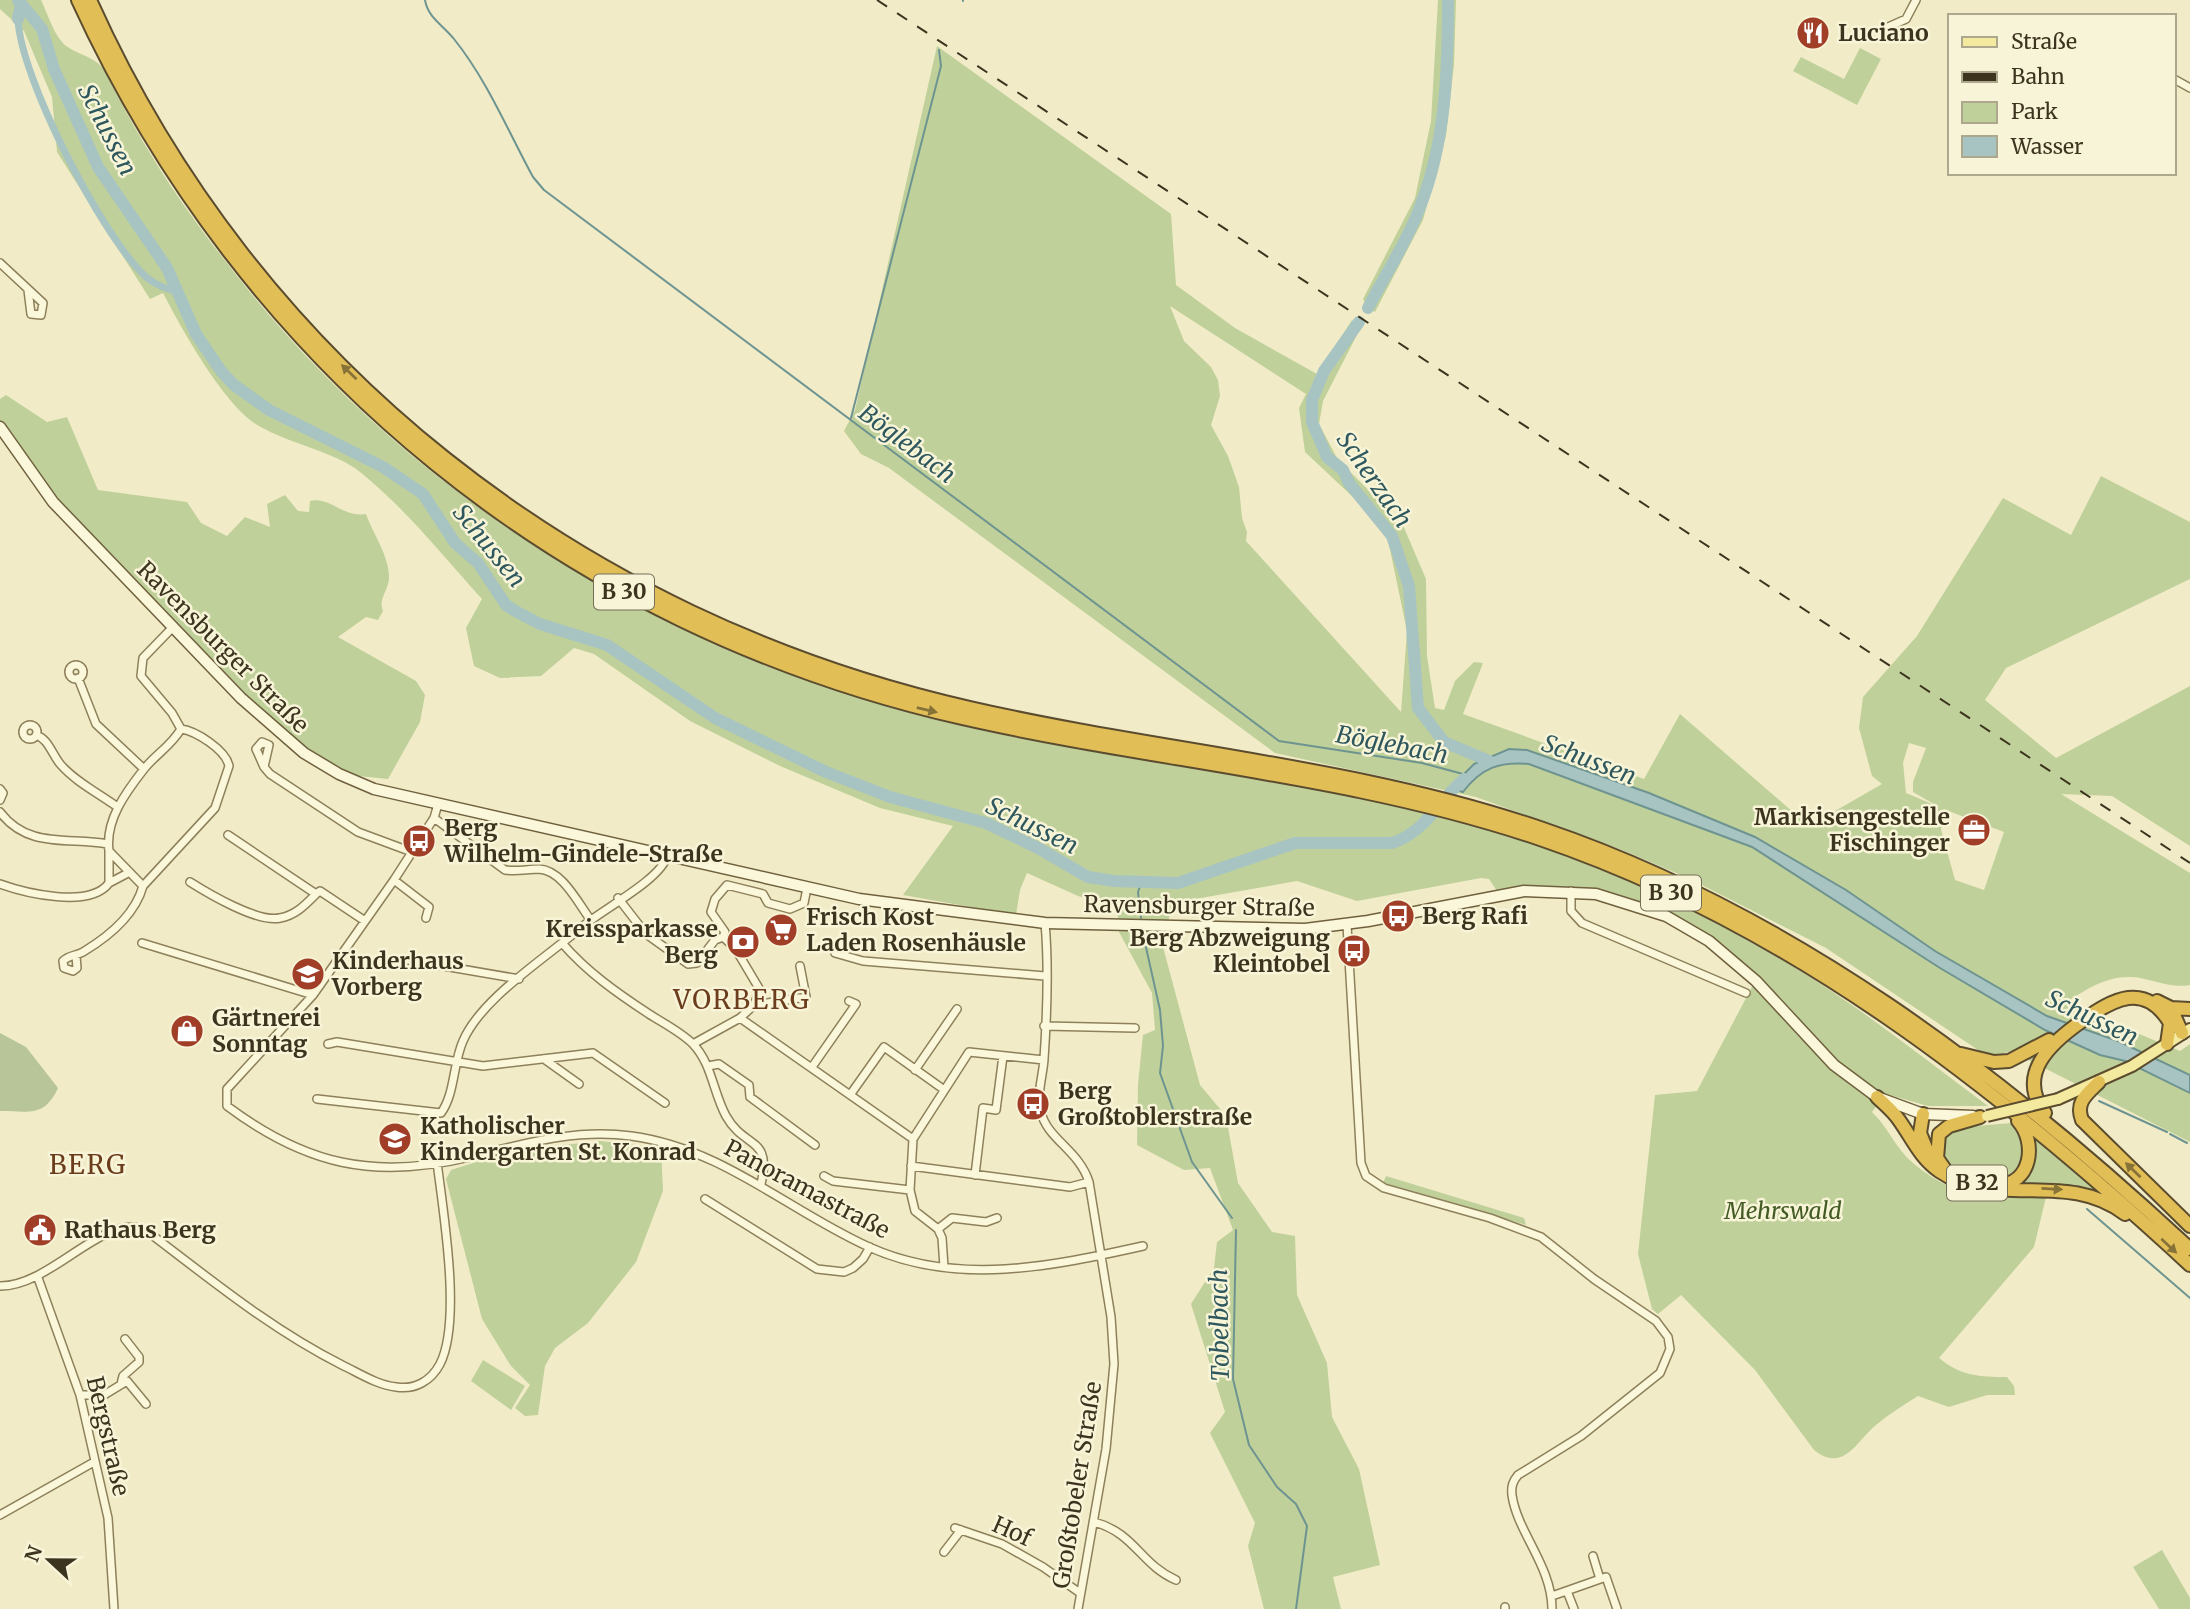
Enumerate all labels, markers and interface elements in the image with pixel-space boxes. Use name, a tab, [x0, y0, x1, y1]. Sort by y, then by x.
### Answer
restaurant icon: Luciano	[1794, 14, 1832, 52]
legend	[1948, 14, 2176, 175]
place label: Luciano	[1838, 18, 1929, 47]
text: Straße	[2011, 28, 2077, 55]
text: Bahn	[2011, 63, 2065, 90]
water label: Schussen	[71, 79, 144, 181]
text: Park	[2011, 98, 2058, 125]
text: Wasser	[2010, 133, 2083, 160]
one-way arrow	[340, 364, 357, 381]
water label: Böglebach	[853, 397, 962, 490]
water label: Scherzach	[1330, 426, 1419, 534]
water label: Schussen	[446, 498, 532, 594]
street label: Ravensburger Straße	[131, 555, 315, 739]
road number: B 30	[594, 574, 654, 610]
one-way arrow	[916, 705, 938, 716]
water label: Böglebach	[1333, 718, 1451, 771]
water label: Schussen	[1538, 727, 1641, 792]
water label: Schussen	[981, 790, 1083, 861]
place label: Markisengestelle Fischinger	[1754, 802, 1950, 857]
office icon: Markisengestelle Fischinger	[1955, 811, 1993, 849]
place label: Berg Wilhelm-Gindele-Straße	[443, 813, 723, 868]
bus stop icon: Berg Wilhelm-Gindele-Straße	[400, 822, 438, 860]
road number: B 30	[1641, 876, 1701, 910]
street label: Ravensburger Straße	[1083, 889, 1315, 922]
bus stop icon: Berg Rafi	[1379, 897, 1417, 935]
place label: Berg Rafi	[1422, 901, 1528, 930]
place label: Frisch Kost Laden Rosenhäusle	[806, 902, 1026, 957]
supermarket icon: Frisch Kost Laden Rosenhäusle	[762, 911, 800, 949]
place label: Kreissparkasse Berg	[545, 914, 719, 969]
bank icon: Kreissparkasse Berg	[724, 923, 762, 961]
place label: Berg Abzweigung Kleintobel	[1129, 923, 1331, 978]
bus stop icon: Berg Abzweigung Kleintobel	[1335, 932, 1373, 970]
place label: Kinderhaus Vorberg	[331, 946, 464, 1001]
school or university icon: Kinderhaus Vorberg	[289, 955, 327, 993]
district label: VORBERG	[672, 983, 811, 1016]
water label: Schussen	[2041, 983, 2143, 1052]
place label: Gärtnerei Sonntag	[212, 1003, 320, 1058]
shop icon: Gärtnerei Sonntag	[168, 1012, 206, 1050]
place label: Berg Großtoblerstraße	[1058, 1076, 1252, 1131]
bus stop icon: Berg Großtoblerstraße	[1014, 1085, 1052, 1123]
place label: Katholischer Kindergarten St. Konrad	[420, 1111, 696, 1166]
school or university icon: Katholischer Kindergarten St. Konrad	[376, 1120, 414, 1158]
street label: Panoramastraße	[720, 1133, 895, 1244]
district label: BERG	[49, 1148, 127, 1181]
one-way arrow	[2125, 1162, 2142, 1178]
road number: B 32	[1947, 1166, 2007, 1200]
one-way arrow	[2042, 1184, 2064, 1195]
park label: Mehrswald	[1723, 1196, 1842, 1225]
public building icon: Rathaus Berg	[21, 1211, 59, 1249]
place label: Rathaus Berg	[64, 1215, 217, 1244]
one-way arrow	[2160, 1238, 2178, 1254]
water label: Tobelbach	[1203, 1268, 1236, 1382]
street label: Bergstraße	[81, 1373, 136, 1499]
street label: Großtobeler Straße	[1046, 1379, 1107, 1591]
street label: Hof	[988, 1509, 1038, 1552]
north arrow	[14, 1525, 84, 1595]
text: N	[19, 1542, 47, 1565]

